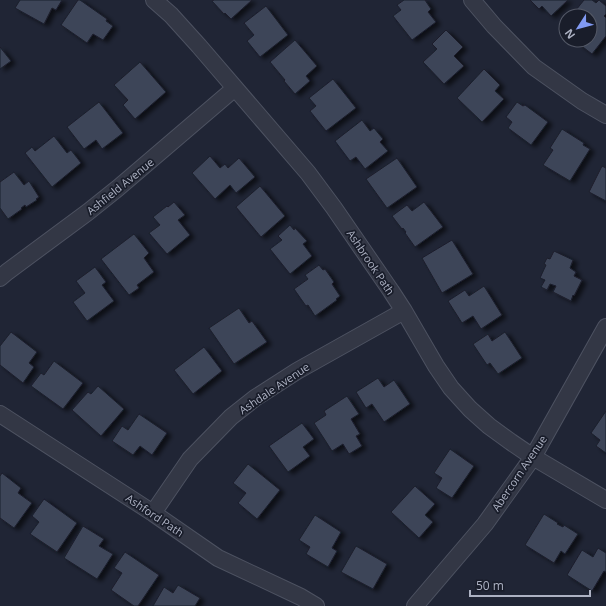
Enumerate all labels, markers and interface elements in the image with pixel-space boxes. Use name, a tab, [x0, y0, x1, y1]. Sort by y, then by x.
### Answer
north arrow	[558, 8, 598, 48]
text: N	[561, 26, 578, 42]
street label: Ashfield Avenue	[83, 154, 157, 218]
street label: Ashbrook Path	[344, 227, 398, 297]
street label: Ashdale Avenue	[236, 359, 312, 417]
street label: Abercorn Avenue	[488, 432, 550, 514]
street label: Ashford Path	[123, 490, 187, 540]
scale bar	[470, 572, 590, 598]
text: 50 m	[476, 577, 504, 594]

